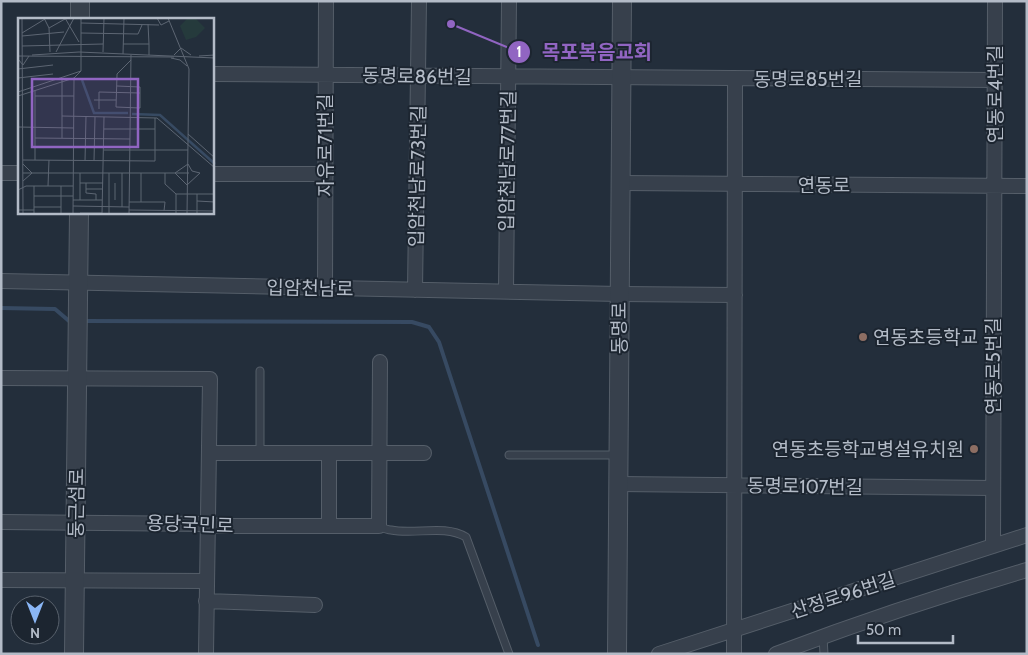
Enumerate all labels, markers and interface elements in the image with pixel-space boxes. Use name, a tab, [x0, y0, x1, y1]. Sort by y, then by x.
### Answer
inset map	[18, 18, 214, 214]
callout: 목포복음교회	[507, 34, 662, 69]
text: 목포복음교회	[542, 40, 652, 64]
text: 1	[516, 43, 522, 61]
street label: 연동로4번길	[984, 45, 1007, 143]
street label: 동명로86번길	[362, 64, 472, 89]
street label: 동명로85번길	[753, 68, 863, 91]
street label: 입암천남로77번길	[495, 90, 520, 232]
street label: 자유로71번길	[314, 93, 337, 197]
street label: 입암천남로73번길	[405, 105, 430, 247]
street label: 연동로	[798, 174, 850, 197]
street label: 입암천남로	[266, 276, 354, 301]
street label: 동명로	[608, 302, 631, 354]
street label: 연동로5번길	[982, 317, 1005, 415]
place label: 연동초등학교	[873, 326, 978, 349]
marker: 연동초등학교	[857, 331, 869, 343]
place label: 연동초등학교병설유치원	[772, 438, 964, 461]
marker: 연동초등학교병설유치원	[968, 443, 980, 455]
street label: 둥근섬로	[64, 468, 89, 538]
street label: 동명로107번길	[747, 474, 863, 499]
street label: 용당국민로	[146, 511, 234, 538]
street label: 산정로96번길	[788, 568, 899, 623]
north arrow	[10, 595, 60, 645]
scale bar	[858, 612, 953, 644]
text: 50 m	[866, 621, 901, 639]
text: N	[30, 624, 40, 642]

